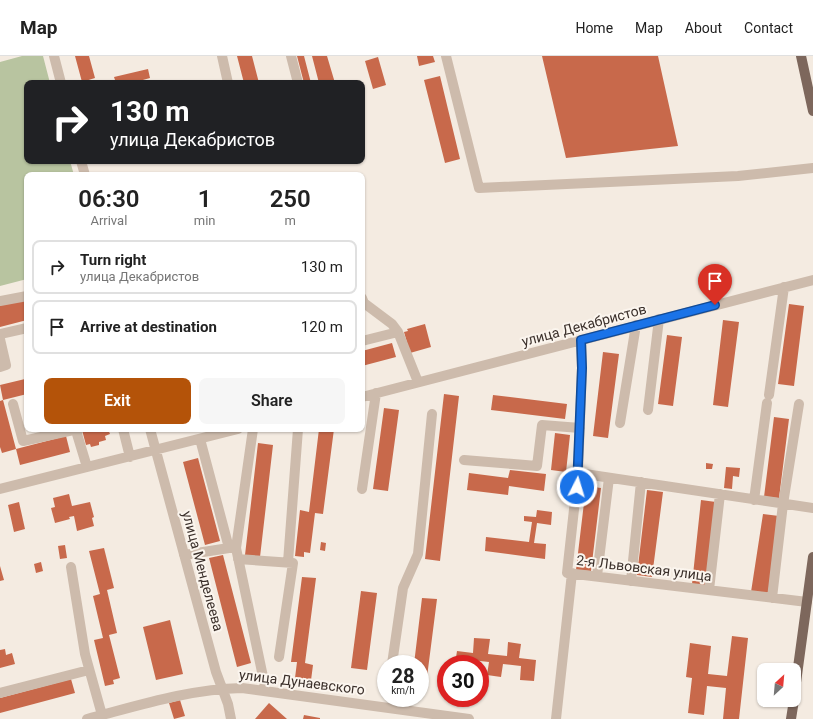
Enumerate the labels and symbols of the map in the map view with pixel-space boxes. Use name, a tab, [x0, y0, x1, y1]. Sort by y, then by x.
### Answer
pin	[698, 264, 732, 305]
street label: улица Декабристов	[520, 301, 648, 349]
position arrow	[556, 466, 598, 508]
street label: улица Менделеева	[179, 509, 227, 633]
street label: 2-я Львовская улица	[575, 552, 713, 584]
speed limit sign: 30	[437, 655, 489, 707]
north arrow	[757, 663, 801, 707]
street label: улица Дунаевского	[238, 666, 366, 698]

